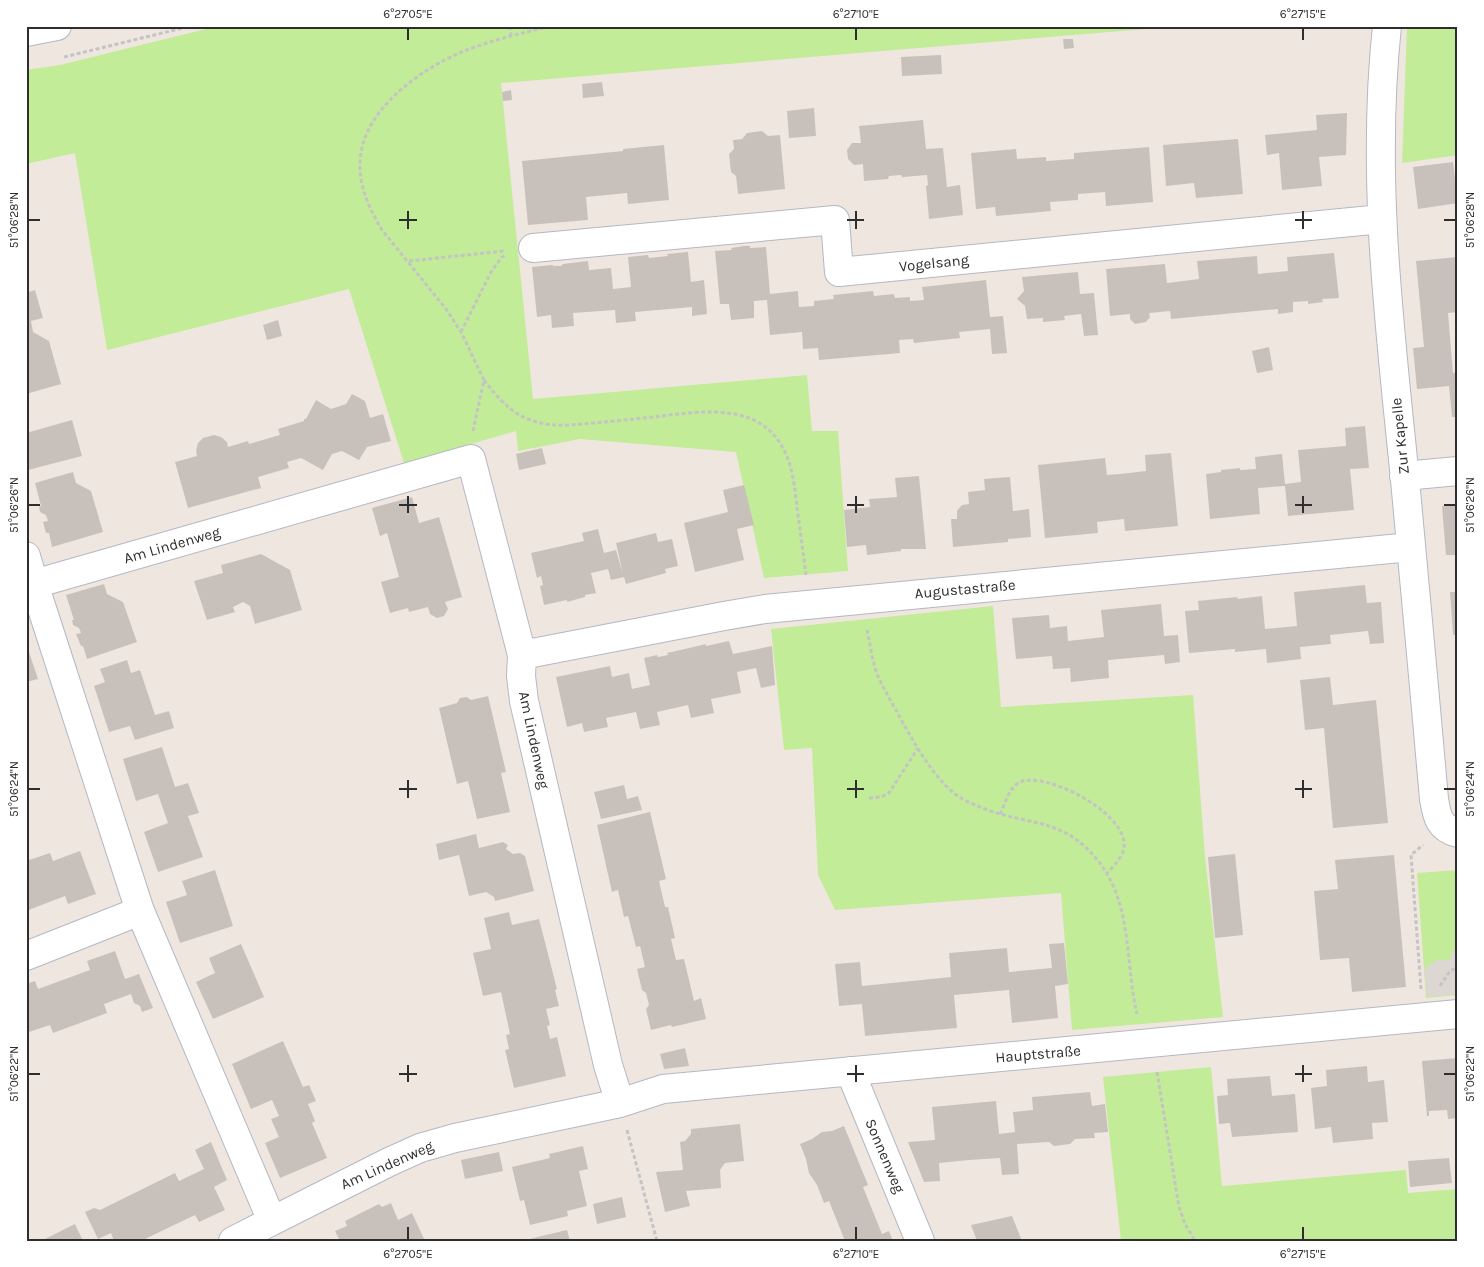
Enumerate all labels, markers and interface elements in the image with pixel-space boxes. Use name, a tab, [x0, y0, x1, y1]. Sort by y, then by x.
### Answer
text: 6°27'05"E	[383, 7, 433, 21]
text: 6°27'10"E	[833, 7, 879, 21]
text: 6°27'15"E	[1280, 7, 1326, 21]
text: 51°06'28"N	[7, 192, 21, 248]
text: 51°06'28"N	[1463, 192, 1477, 248]
street label: Vogelsang	[898, 250, 970, 276]
street label: Zur Kapelle	[1387, 397, 1413, 475]
text: 51°06'26"N	[7, 477, 21, 533]
text: 51°06'26"N	[1463, 477, 1477, 533]
street label: Am Lindenweg	[122, 523, 223, 567]
street label: Augustastraße	[914, 576, 1016, 602]
street label: Am Lindenweg	[515, 689, 553, 791]
text: 51°06'24"N	[7, 761, 21, 817]
text: 51°06'24"N	[1463, 761, 1477, 817]
street label: Hauptstraße	[994, 1041, 1082, 1067]
text: 51°06'22"N	[7, 1046, 21, 1102]
text: 51°06'22"N	[1463, 1046, 1477, 1102]
street label: Sonnenweg	[861, 1116, 909, 1196]
street label: Am Lindenweg	[338, 1136, 437, 1193]
text: 6°27'05"E	[383, 1247, 433, 1261]
text: 6°27'10"E	[833, 1247, 879, 1261]
text: 6°27'15"E	[1280, 1247, 1326, 1261]

